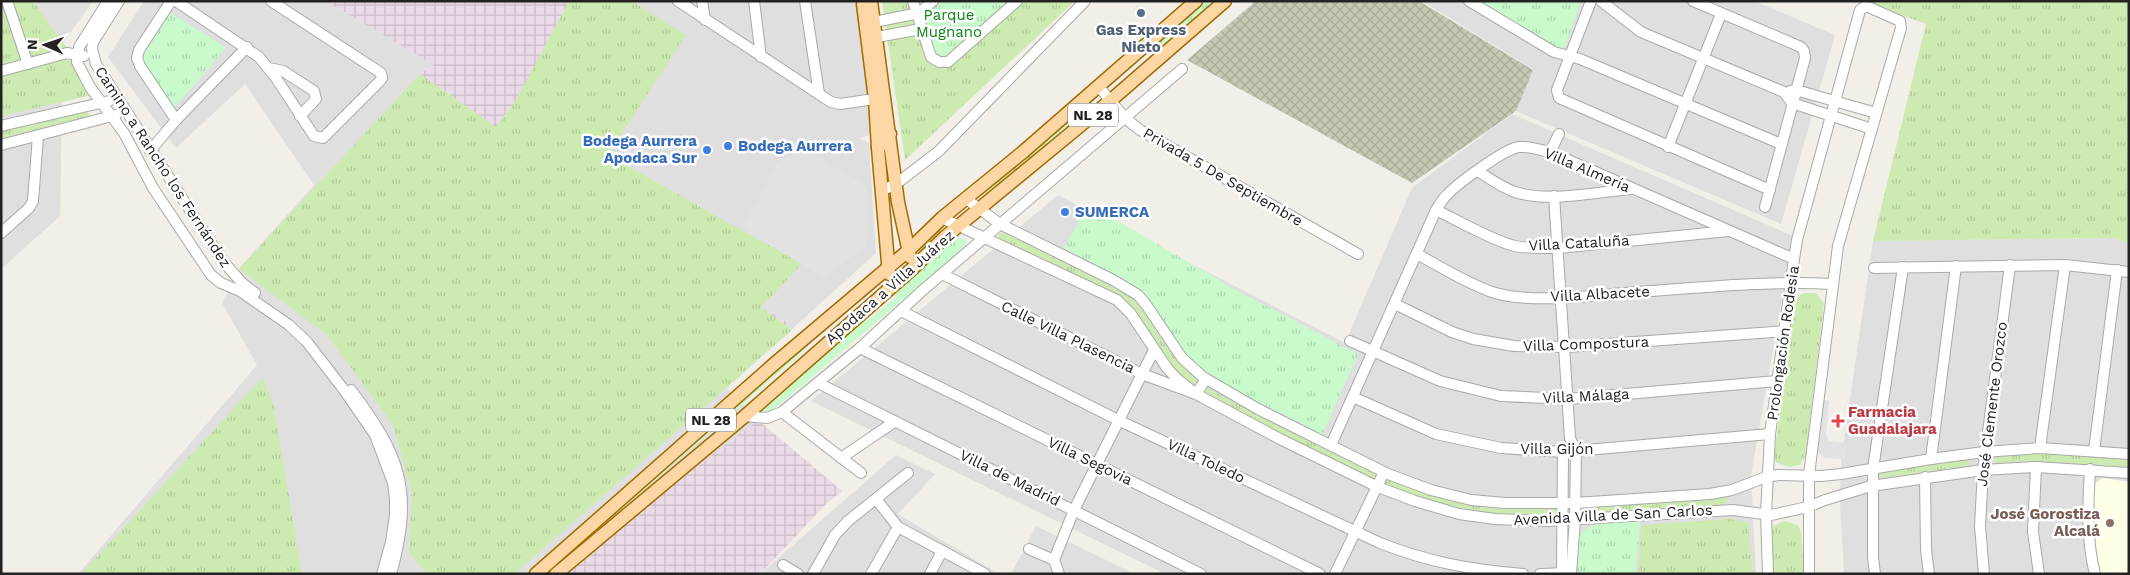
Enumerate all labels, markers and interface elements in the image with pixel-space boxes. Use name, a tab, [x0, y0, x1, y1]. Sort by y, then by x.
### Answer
park label: Parque Mugnano	[916, 6, 982, 41]
marker: Gas Express Nieto	[1135, 7, 1147, 19]
north arrow	[20, 20, 70, 70]
place label: Gas Express Nieto	[1096, 21, 1186, 56]
text: N	[24, 39, 40, 50]
street label: Camino a Rancho los Fernández	[91, 63, 235, 271]
road number: NL 28	[1068, 104, 1118, 126]
street label: Privada 5 De Septiembre	[1140, 124, 1306, 230]
place label: Bodega Aurrera Apodaca Sur	[583, 132, 698, 167]
place label: Bodega Aurrera	[738, 137, 852, 155]
marker: Bodega Aurrera	[722, 140, 734, 152]
marker: Bodega Aurrera Apodaca Sur	[701, 144, 713, 156]
street label: Villa Almería	[1541, 144, 1633, 196]
place label: SUMERCA	[1075, 203, 1150, 221]
marker: SUMERCA	[1059, 206, 1071, 218]
street label: Apodaca a Villa Juárez	[822, 226, 958, 348]
street label: Villa Cataluña	[1528, 231, 1630, 255]
street label: Prolongación Rodesia	[1763, 264, 1803, 422]
street label: Villa Albacete	[1550, 282, 1650, 306]
street label: Calle Villa Plasencia	[998, 297, 1138, 377]
street label: José Clemente Orozco	[1973, 321, 2011, 487]
street label: Villa Compostura	[1523, 333, 1650, 355]
street label: Villa Málaga	[1542, 385, 1630, 407]
place label: Farmacia Guadalajara	[1848, 403, 1937, 438]
road number: NL 28	[686, 408, 736, 432]
marker: Farmacia Guadalajara	[1832, 415, 1844, 427]
street label: Villa Segovia	[1045, 433, 1136, 489]
street label: Villa Toledo	[1164, 435, 1248, 487]
street label: Villa Gijón	[1520, 440, 1594, 458]
street label: Villa de Madrid	[957, 446, 1063, 510]
street label: Avenida Villa de San Carlos	[1513, 501, 1713, 529]
place label: José Gorostiza Alcalá	[1990, 505, 2100, 540]
marker: José Gorostiza Alcalá	[2104, 517, 2116, 529]

